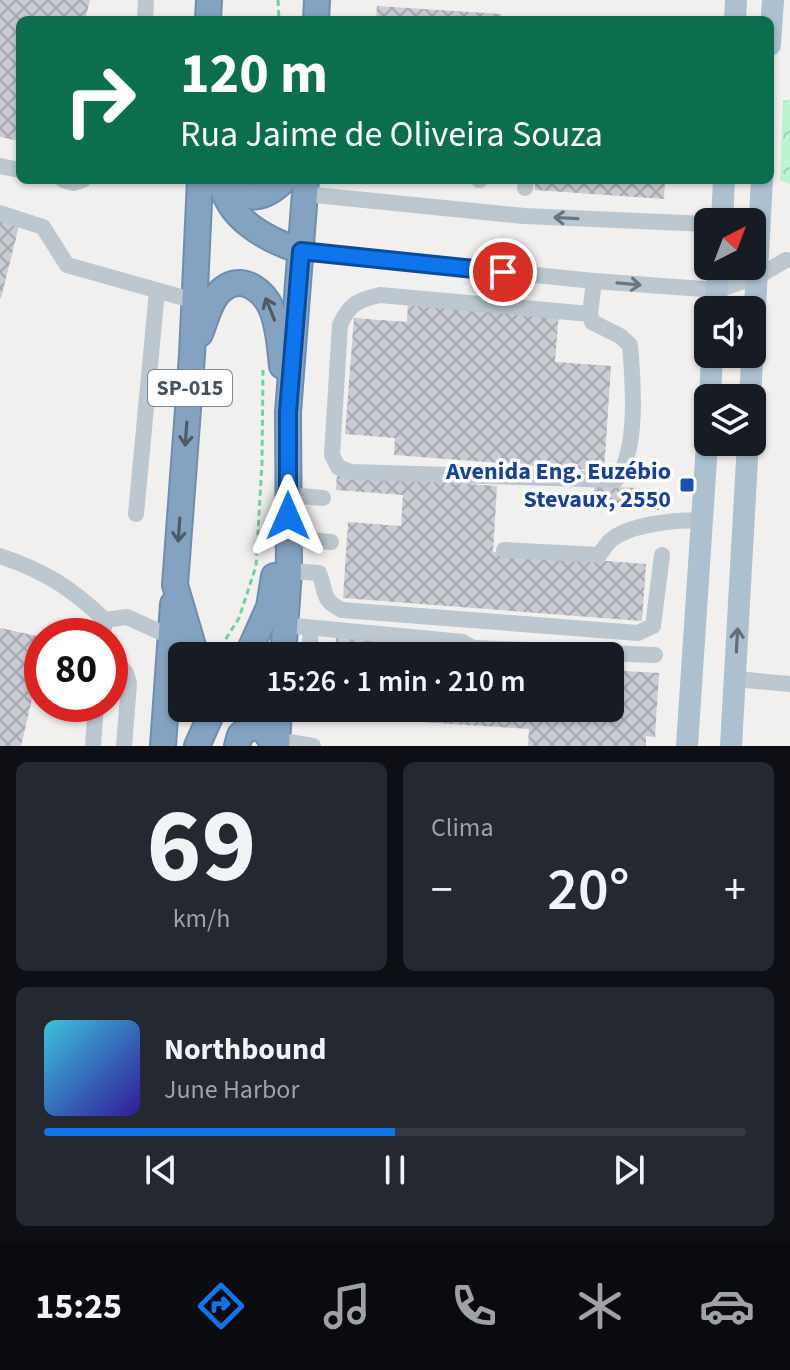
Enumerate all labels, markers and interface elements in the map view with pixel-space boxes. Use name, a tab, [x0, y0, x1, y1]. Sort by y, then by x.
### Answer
text: 120 m	[180, 35, 328, 114]
icon: right	[48, 48, 152, 152]
text: Rua Jaime de Oliveira Souza	[180, 109, 603, 160]
north arrow	[694, 208, 766, 280]
map controls	[694, 208, 766, 456]
one-way arrow	[553, 210, 580, 225]
pin	[469, 238, 537, 306]
icon: arrive	[481, 250, 525, 294]
one-way arrow	[615, 277, 642, 292]
button: sound	[694, 296, 766, 368]
one-way arrow	[262, 297, 276, 321]
road number: SP-015	[148, 370, 232, 406]
button: layers	[694, 384, 766, 456]
one-way arrow	[178, 420, 193, 447]
place label: Avenida Eng. Euzébio Stevaux, 2550	[445, 454, 671, 517]
position arrow	[246, 474, 330, 558]
marker: Avenida Eng. Euzébio Stevaux, 2550	[678, 476, 696, 494]
one-way arrow	[171, 516, 186, 543]
speed limit sign: 80	[24, 618, 128, 722]
one-way arrow	[730, 627, 745, 654]
text: 15:26 · 1 min · 210 m	[266, 660, 526, 703]
text: 69	[147, 774, 256, 922]
text: Clima	[431, 809, 494, 846]
text: 20°	[547, 848, 630, 933]
text: −	[431, 859, 453, 922]
text: +	[724, 859, 746, 922]
text: km/h	[173, 900, 230, 937]
text: Northbound	[164, 1028, 326, 1071]
text: June Harbor	[164, 1071, 300, 1108]
icon: previous	[139, 1148, 183, 1192]
icon: pause	[373, 1148, 417, 1192]
icon: next	[607, 1148, 651, 1192]
icon: directions	[193, 1278, 249, 1334]
icon: music	[319, 1278, 375, 1334]
icon: phone	[446, 1278, 502, 1334]
icon: climate	[572, 1278, 628, 1334]
icon: car	[699, 1278, 755, 1334]
text: 15:25	[35, 1281, 122, 1332]

